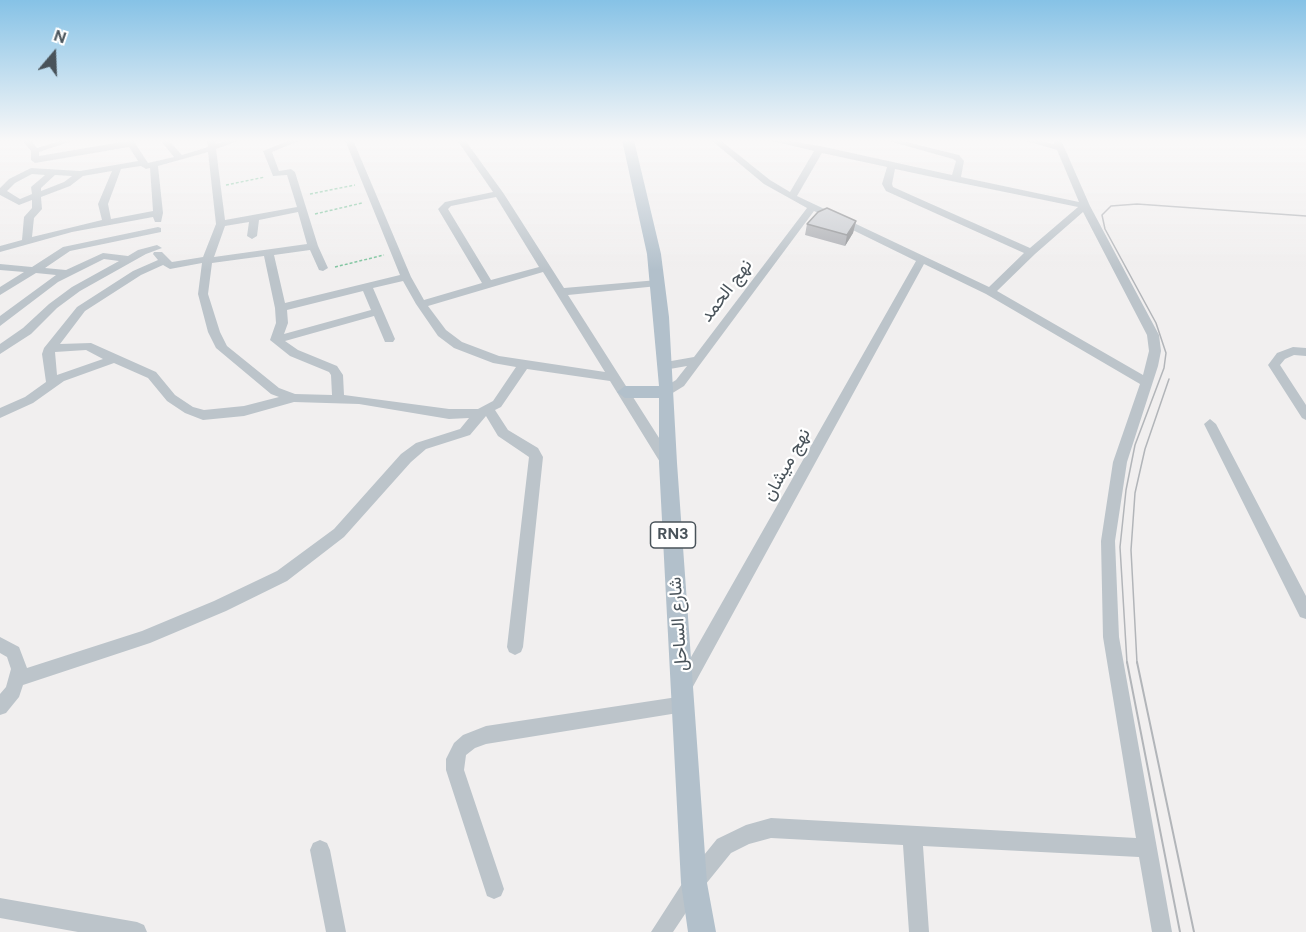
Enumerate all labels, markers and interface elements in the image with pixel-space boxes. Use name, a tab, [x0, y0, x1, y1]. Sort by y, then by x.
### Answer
north arrow	[24, 24, 84, 84]
text: N	[51, 25, 69, 48]
street label: نهج الحمد	[696, 255, 758, 327]
street label: نهج ميشان	[758, 425, 816, 505]
road number: RN3	[650, 522, 696, 548]
street label: شارع الساحل	[665, 576, 693, 672]

